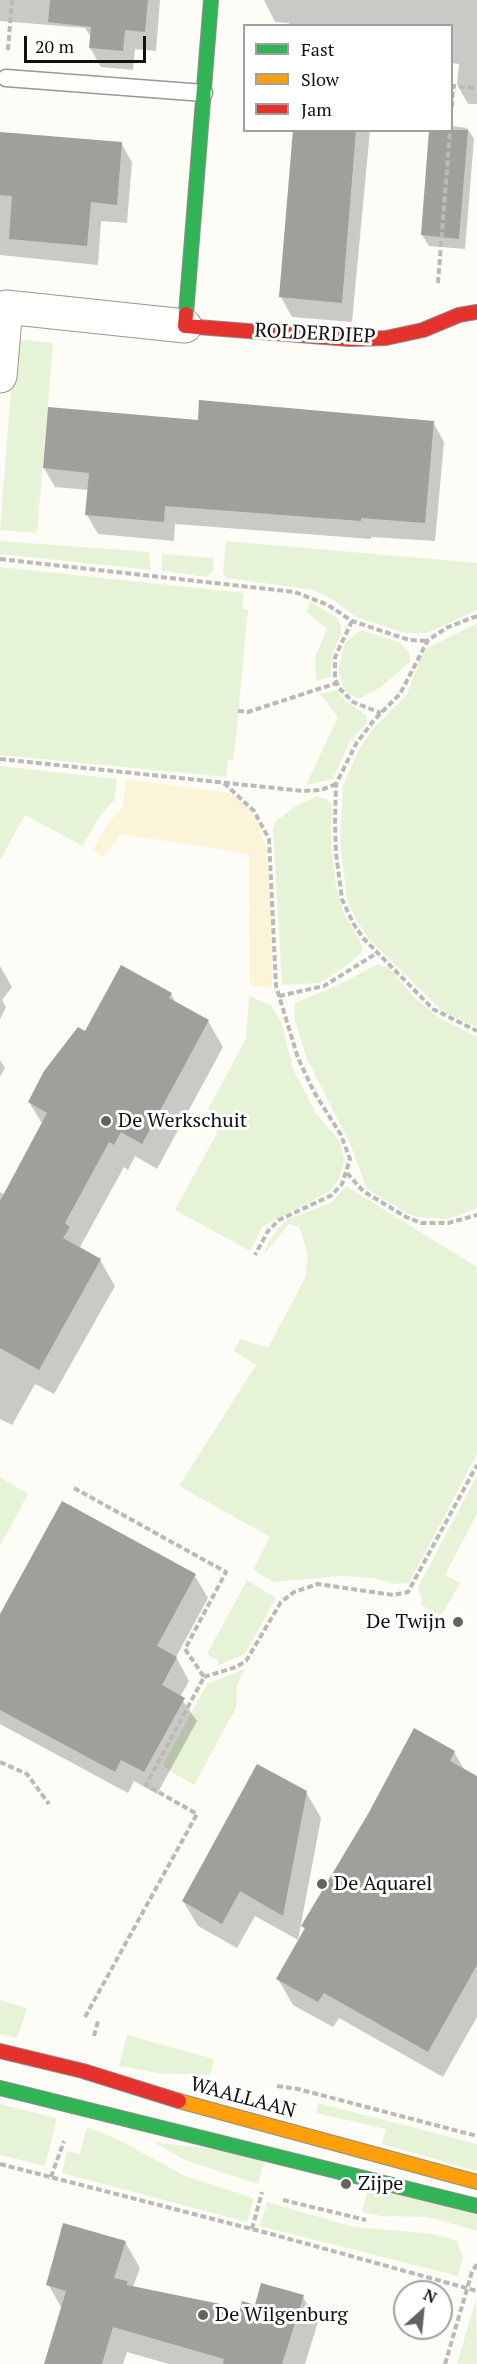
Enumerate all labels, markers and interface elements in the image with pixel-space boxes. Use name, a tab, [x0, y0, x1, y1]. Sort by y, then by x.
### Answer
scale bar	[27, 24, 148, 62]
legend	[243, 24, 453, 132]
text: 20 m	[35, 34, 74, 58]
text: Fast	[301, 37, 334, 61]
text: Slow	[301, 67, 339, 91]
text: Jam	[301, 97, 332, 121]
street label: ROLDERDIEP	[254, 319, 376, 349]
place label: De Werkschuit	[118, 1109, 247, 1133]
marker: De Werkschuit	[99, 1114, 113, 1128]
place label: De Twijn	[366, 1610, 446, 1634]
marker: De Twijn	[451, 1615, 465, 1629]
place label: De Aquarel	[334, 1872, 432, 1896]
marker: De Aquarel	[315, 1877, 329, 1891]
street label: WAALLAAN	[188, 2072, 298, 2124]
place label: Zijpe	[358, 2172, 403, 2196]
marker: Zijpe	[339, 2177, 353, 2191]
north arrow	[393, 2280, 453, 2340]
text: N	[420, 2283, 441, 2308]
place label: De Wilgenburg	[215, 2303, 348, 2327]
marker: De Wilgenburg	[196, 2308, 210, 2322]

